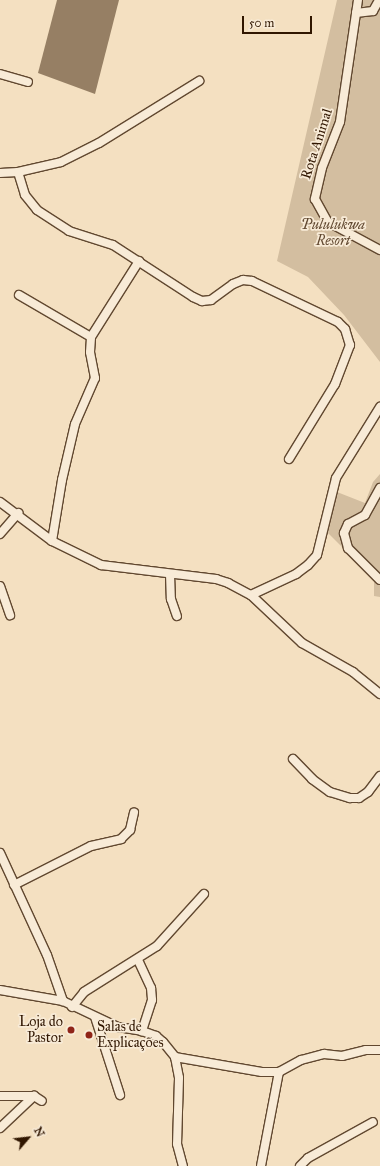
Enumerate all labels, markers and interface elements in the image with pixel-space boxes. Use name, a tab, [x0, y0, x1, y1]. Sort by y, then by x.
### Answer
scale bar	[244, 8, 314, 34]
text: 50 m	[249, 16, 274, 30]
street label: Rota Animal	[298, 107, 336, 181]
park label: Pululukwa Resort	[301, 217, 365, 250]
place label: Loja do Pastor	[19, 1014, 63, 1046]
place label: Salas de Explicações	[97, 1019, 164, 1052]
marker: Loja do Pastor	[66, 1025, 76, 1035]
marker: Salas de Explicações	[84, 1030, 94, 1040]
north arrow	[8, 1118, 48, 1158]
text: N	[31, 1125, 47, 1139]

